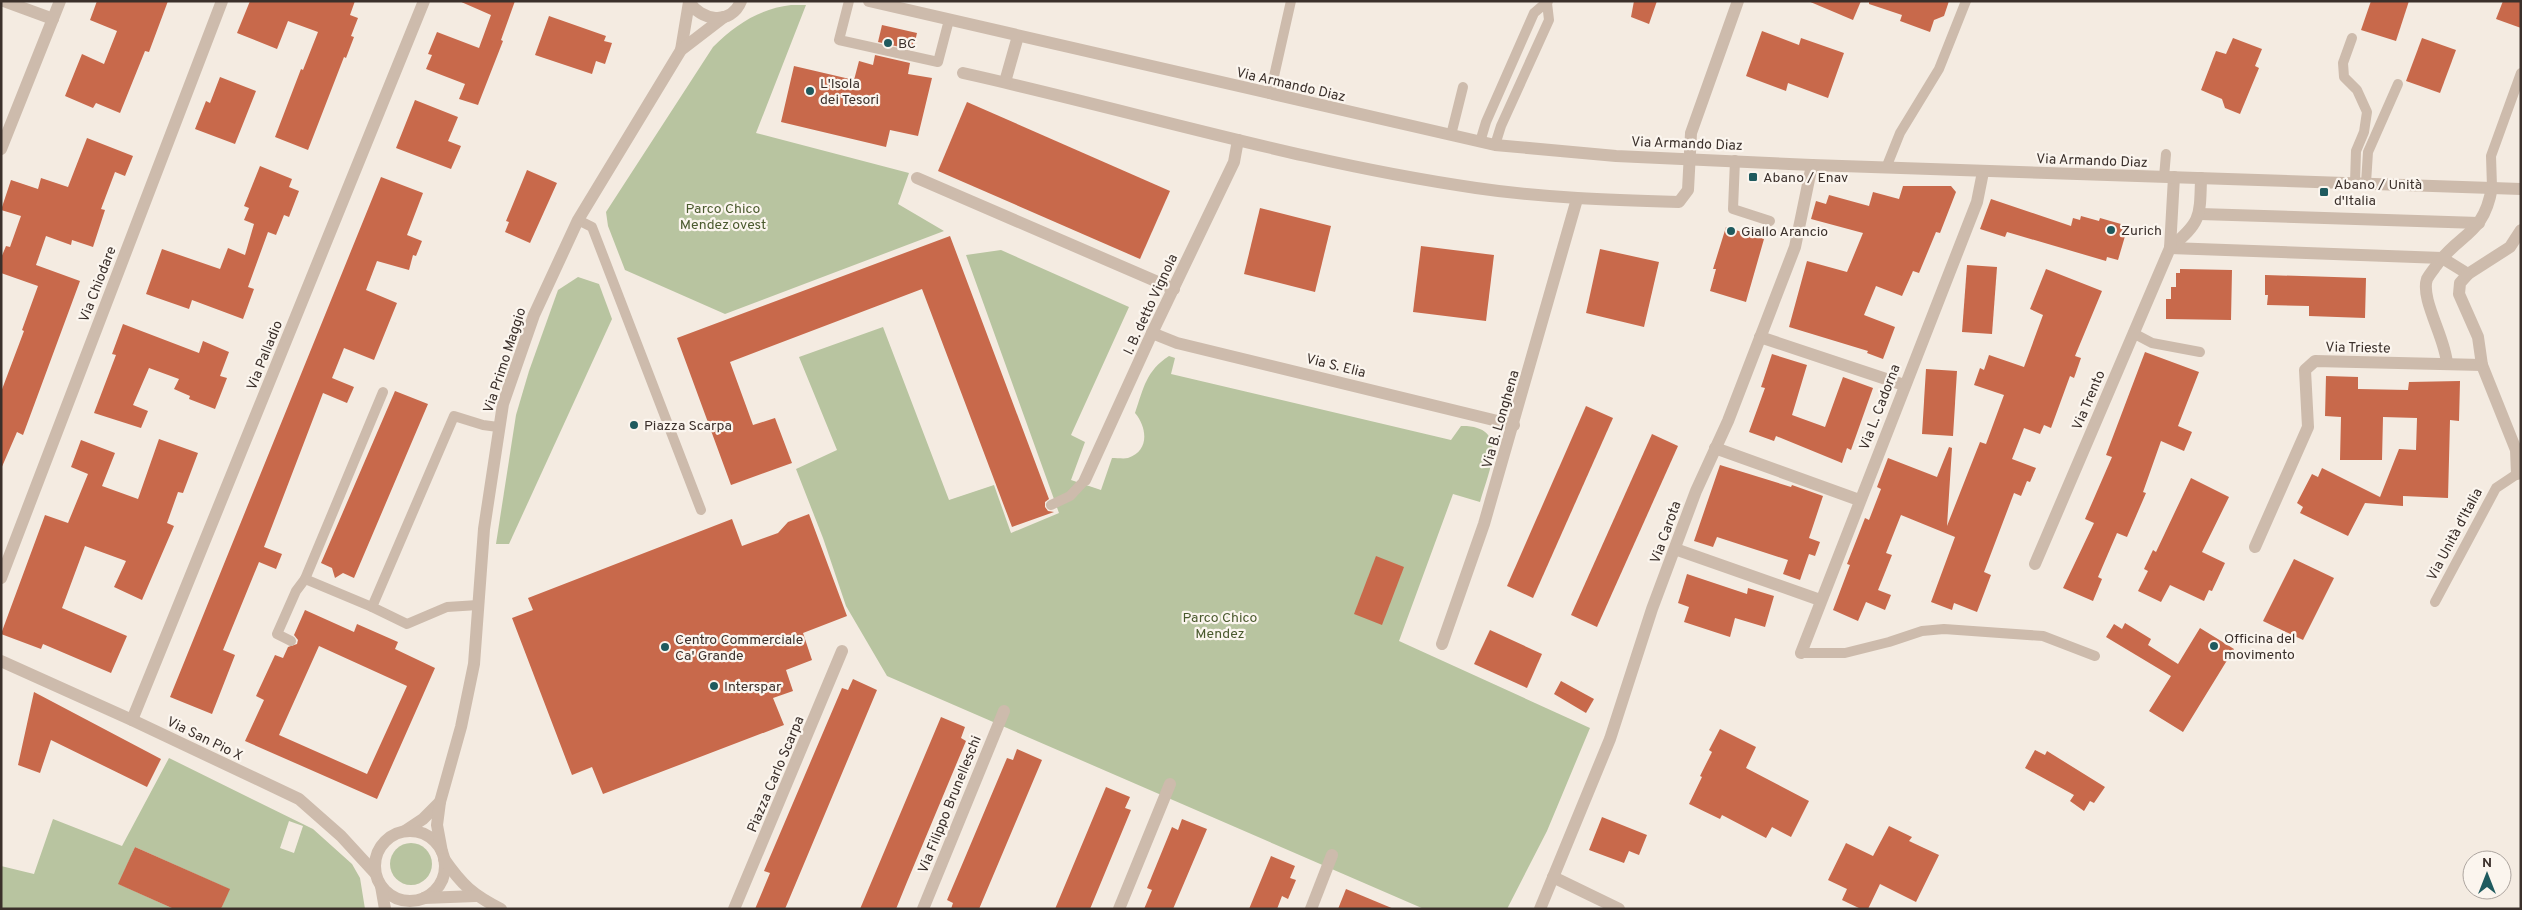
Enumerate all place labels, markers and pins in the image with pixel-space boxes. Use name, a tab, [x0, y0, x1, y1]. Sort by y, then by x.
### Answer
place label: BC	[898, 36, 916, 53]
marker: BC	[882, 37, 894, 49]
place label: L'Isola dei Tesori	[820, 76, 879, 109]
marker: L'Isola dei Tesori	[804, 85, 816, 97]
place label: Abano / Enav	[1763, 170, 1848, 187]
marker: Abano / Enav	[1747, 171, 1759, 183]
place label: Abano / Unità d'Italia	[2334, 177, 2422, 210]
marker: Abano / Unità d'Italia	[2318, 186, 2330, 198]
place label: Zurich	[2121, 223, 2162, 240]
place label: Giallo Arancio	[1741, 224, 1828, 241]
marker: Zurich	[2105, 224, 2117, 236]
marker: Giallo Arancio	[1725, 225, 1737, 237]
place label: Piazza Scarpa	[644, 418, 732, 435]
marker: Piazza Scarpa	[628, 419, 640, 431]
place label: Officina del movimento	[2224, 631, 2295, 664]
place label: Centro Commerciale Ca' Grande	[675, 632, 803, 665]
marker: Officina del movimento	[2208, 640, 2220, 652]
marker: Centro Commerciale Ca' Grande	[659, 641, 671, 653]
place label: Interspar	[724, 679, 782, 696]
marker: Interspar	[708, 680, 720, 692]

